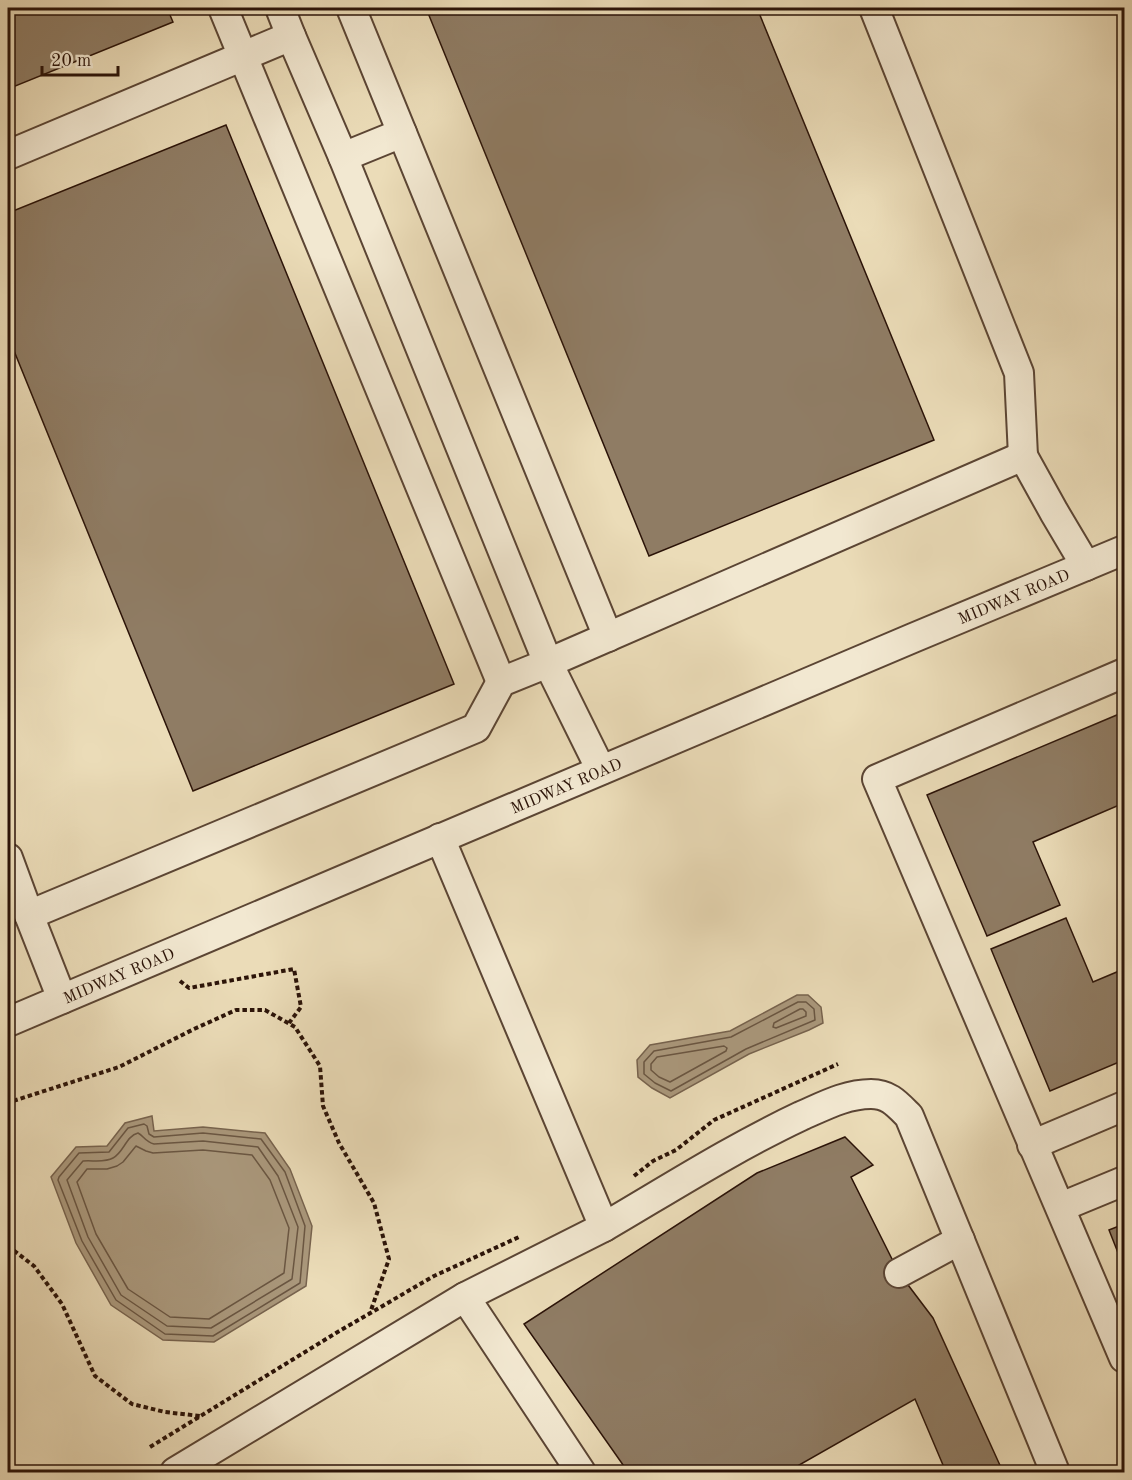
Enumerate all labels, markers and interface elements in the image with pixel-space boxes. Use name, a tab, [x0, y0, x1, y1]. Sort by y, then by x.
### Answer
scale bar	[42, 39, 118, 77]
text: 20 m	[51, 52, 91, 70]
street label: MIDWAY ROAD	[956, 568, 1072, 628]
street label: MIDWAY ROAD	[509, 756, 625, 818]
street label: MIDWAY ROAD	[61, 946, 177, 1008]

